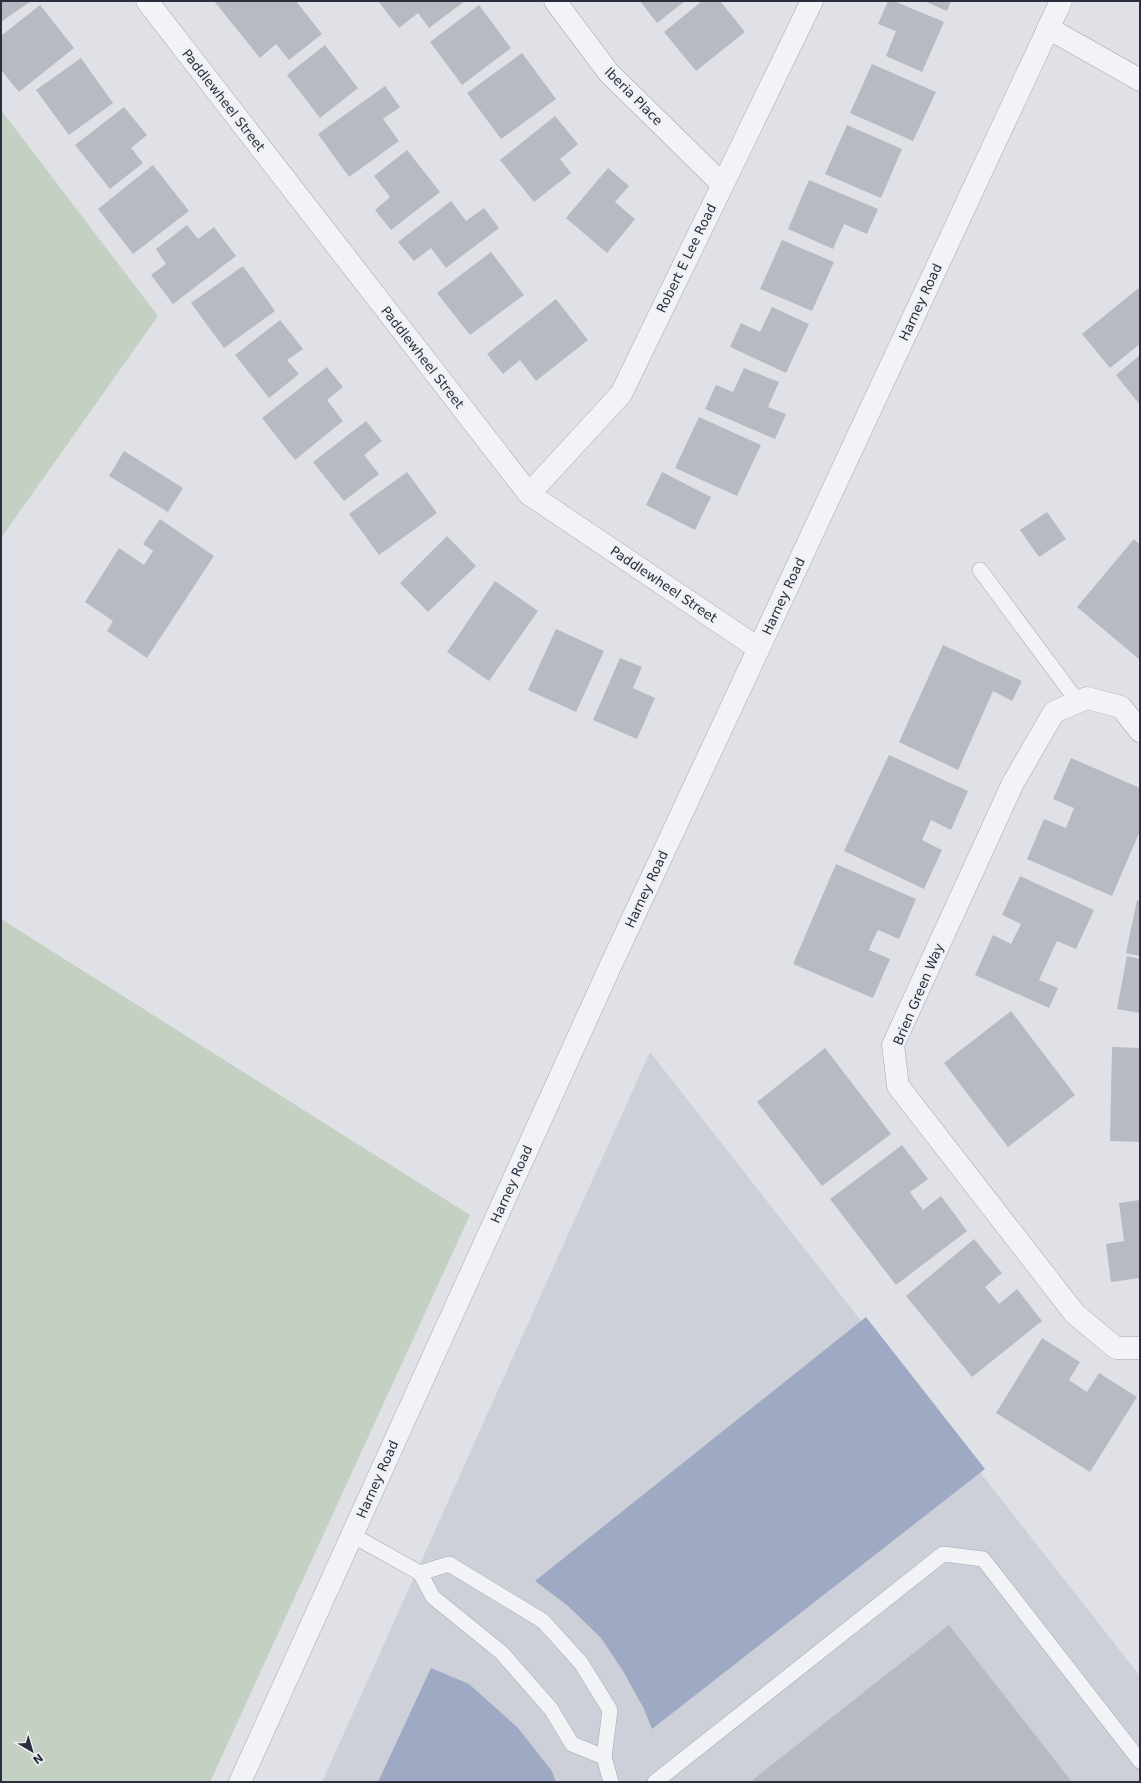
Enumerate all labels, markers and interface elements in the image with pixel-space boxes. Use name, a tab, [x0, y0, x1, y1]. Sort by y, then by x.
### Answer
street label: Paddlewheel Street	[179, 46, 268, 154]
street label: Iberia Place	[602, 64, 666, 128]
street label: Robert E Lee Road	[654, 201, 719, 315]
street label: Harney Road	[896, 261, 945, 343]
street label: Paddlewheel Street	[378, 303, 467, 411]
street label: Paddlewheel Street	[608, 543, 720, 626]
street label: Harney Road	[759, 555, 808, 637]
street label: Harney Road	[622, 848, 671, 930]
street label: Brien Green Way	[890, 941, 947, 1047]
street label: Harney Road	[488, 1143, 535, 1225]
street label: Harney Road	[354, 1438, 401, 1520]
north arrow	[12, 1731, 52, 1771]
text: N	[30, 1751, 45, 1766]

